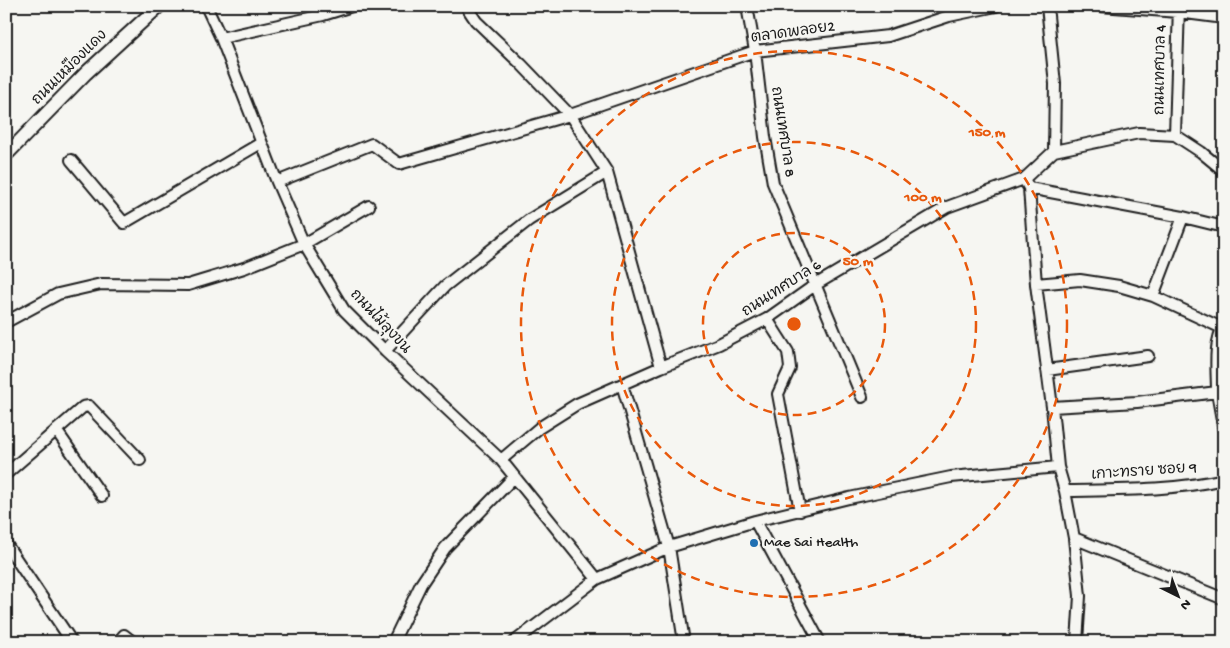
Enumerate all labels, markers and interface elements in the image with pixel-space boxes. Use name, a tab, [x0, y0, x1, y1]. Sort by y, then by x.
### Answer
street label: ตลาดพลอย2	[750, 18, 836, 48]
street label: ถนนเหมืองแดง	[27, 25, 111, 109]
street label: ถนนเทศบาล 4	[1151, 25, 1171, 115]
street label: ถนนเทศบาล 8	[766, 85, 798, 179]
text: 150 m	[968, 124, 1006, 142]
text: 100 m	[903, 189, 942, 207]
text: 50 m	[843, 253, 874, 271]
street label: ถนนเทศบาล 6	[739, 257, 825, 321]
street label: ถนนไม้ลุงขน	[346, 284, 417, 358]
centre of rings	[785, 315, 803, 333]
street label: เกาะทราย ซอย 9	[1091, 459, 1198, 485]
place label: Mae Sai Health	[764, 534, 858, 552]
marker: Mae Sai Health	[748, 537, 760, 549]
north arrow	[1152, 570, 1202, 620]
text: N	[1176, 594, 1194, 613]

